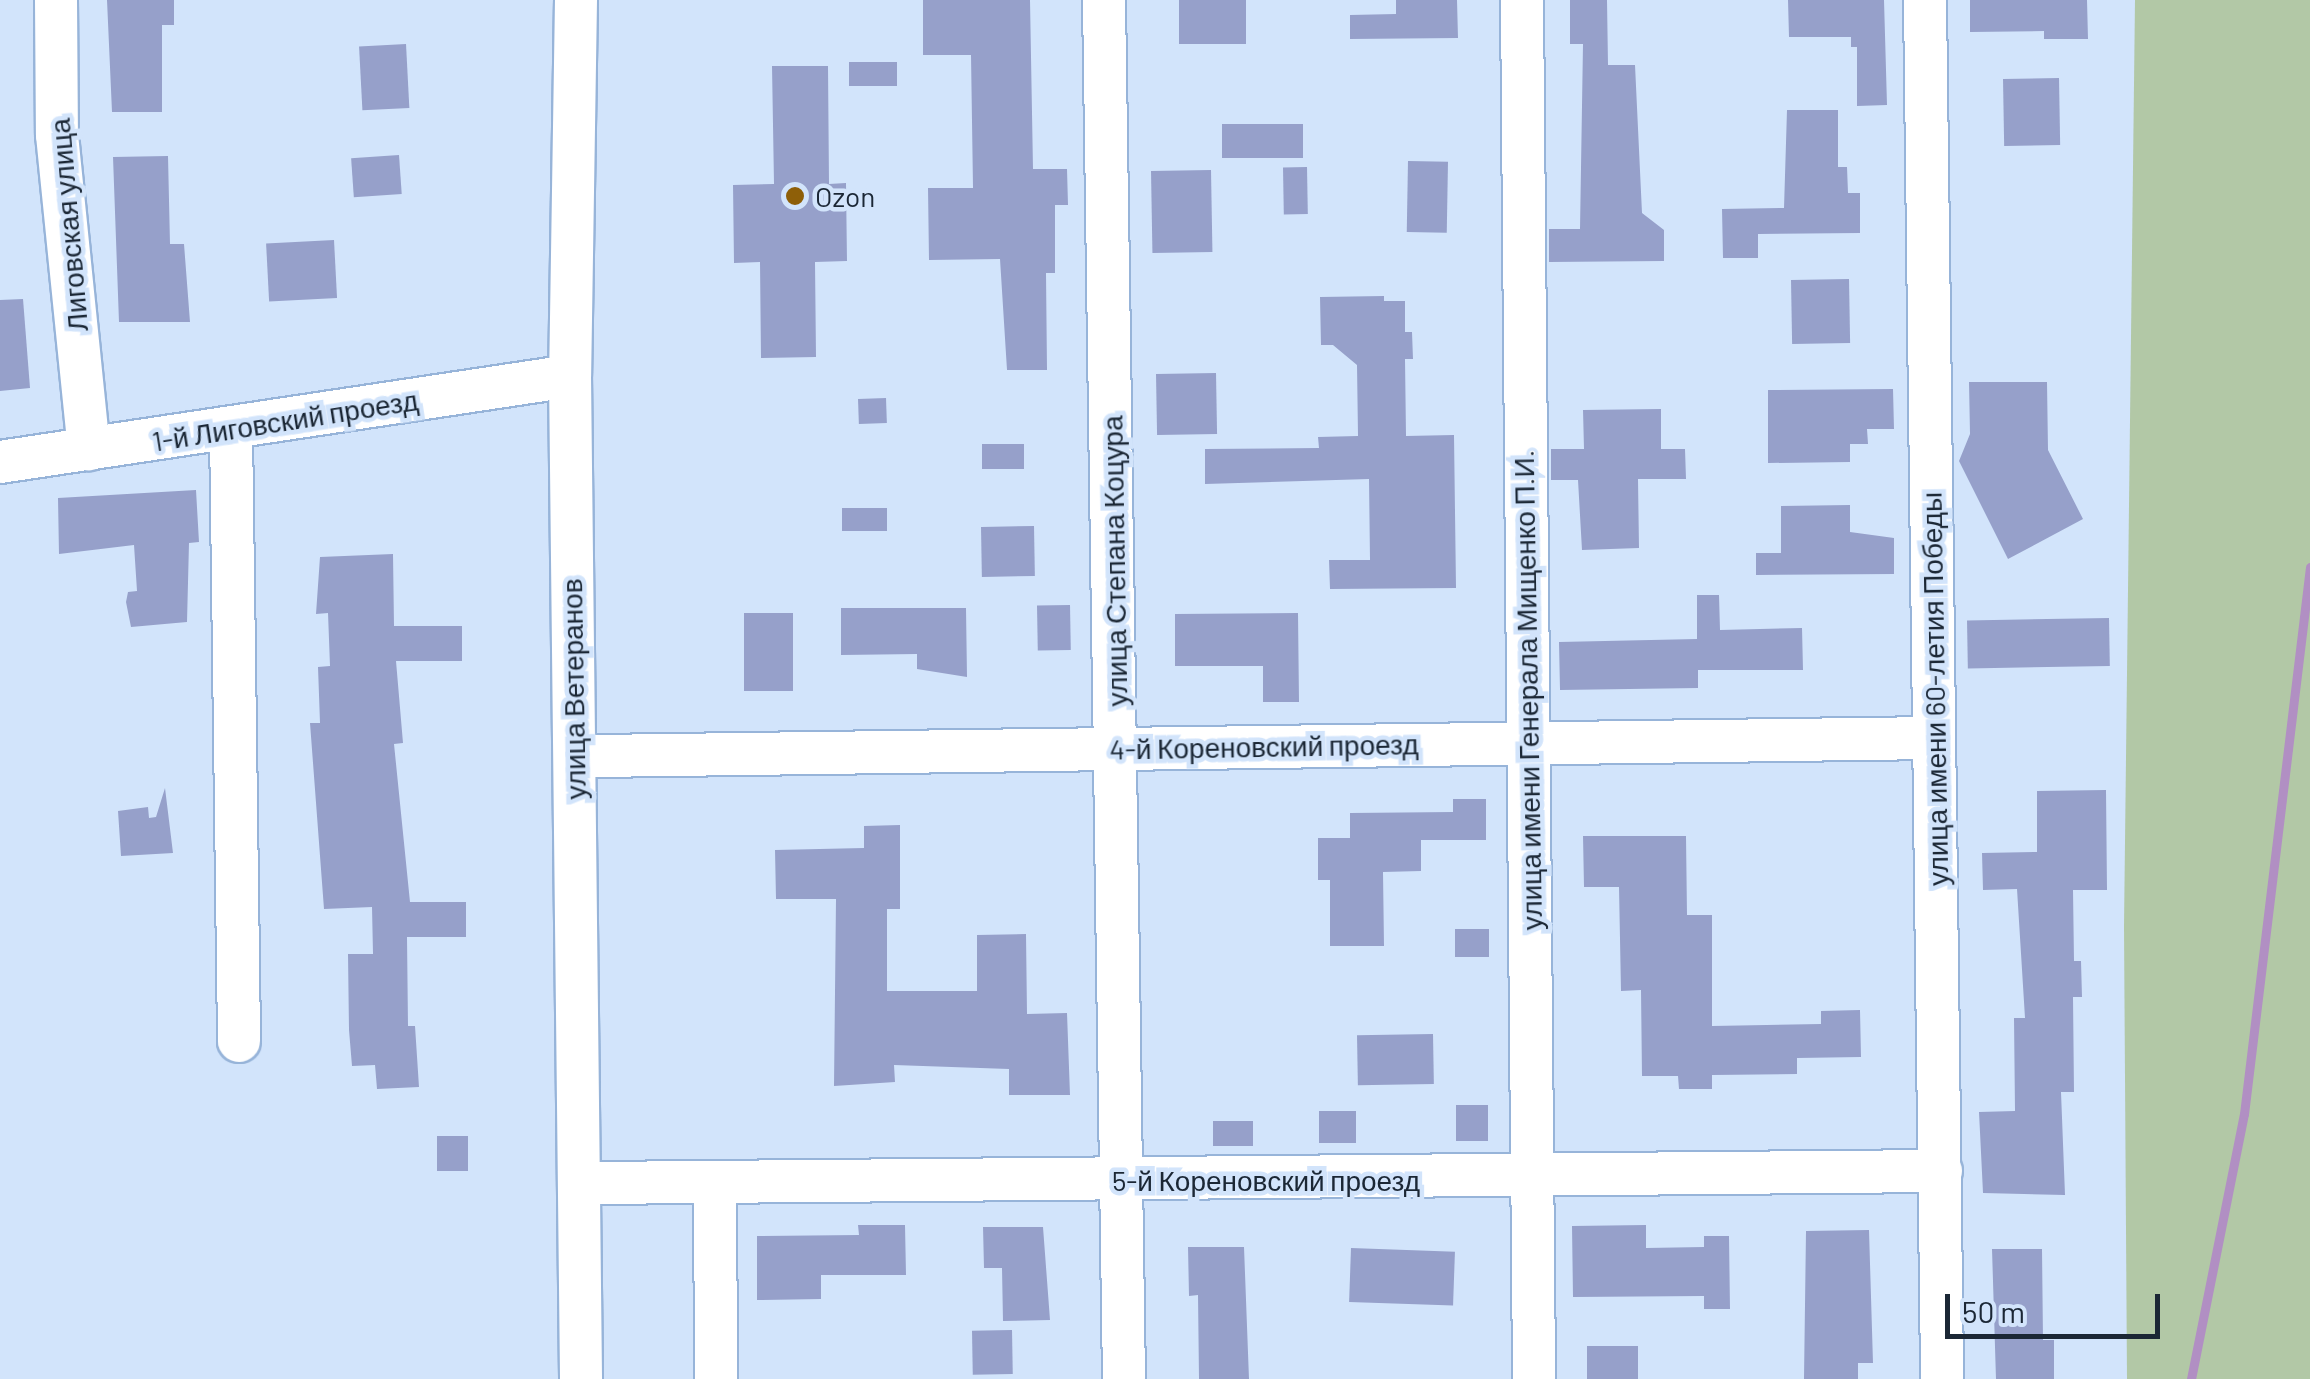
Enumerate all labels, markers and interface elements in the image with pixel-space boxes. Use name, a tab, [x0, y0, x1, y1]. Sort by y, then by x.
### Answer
street label: Лиговская улица	[42, 117, 94, 333]
place label: Ozon	[815, 179, 875, 213]
marker: Ozon	[784, 185, 806, 207]
street label: 1-й Лиговский проезд	[150, 382, 420, 458]
street label: улица Степана Коцура	[1095, 415, 1133, 707]
street label: улица имени Генерала Мищенко П.И.	[1506, 449, 1548, 931]
street label: улица имени 60-летия Победы	[1914, 492, 1954, 886]
street label: улица Ветеранов	[554, 578, 592, 800]
street label: 4-й Кореновский проезд	[1109, 727, 1419, 765]
street label: 5-й Кореновский проезд	[1112, 1163, 1420, 1197]
scale bar	[1950, 1274, 2165, 1336]
text: 50 m	[1962, 1293, 2025, 1329]

